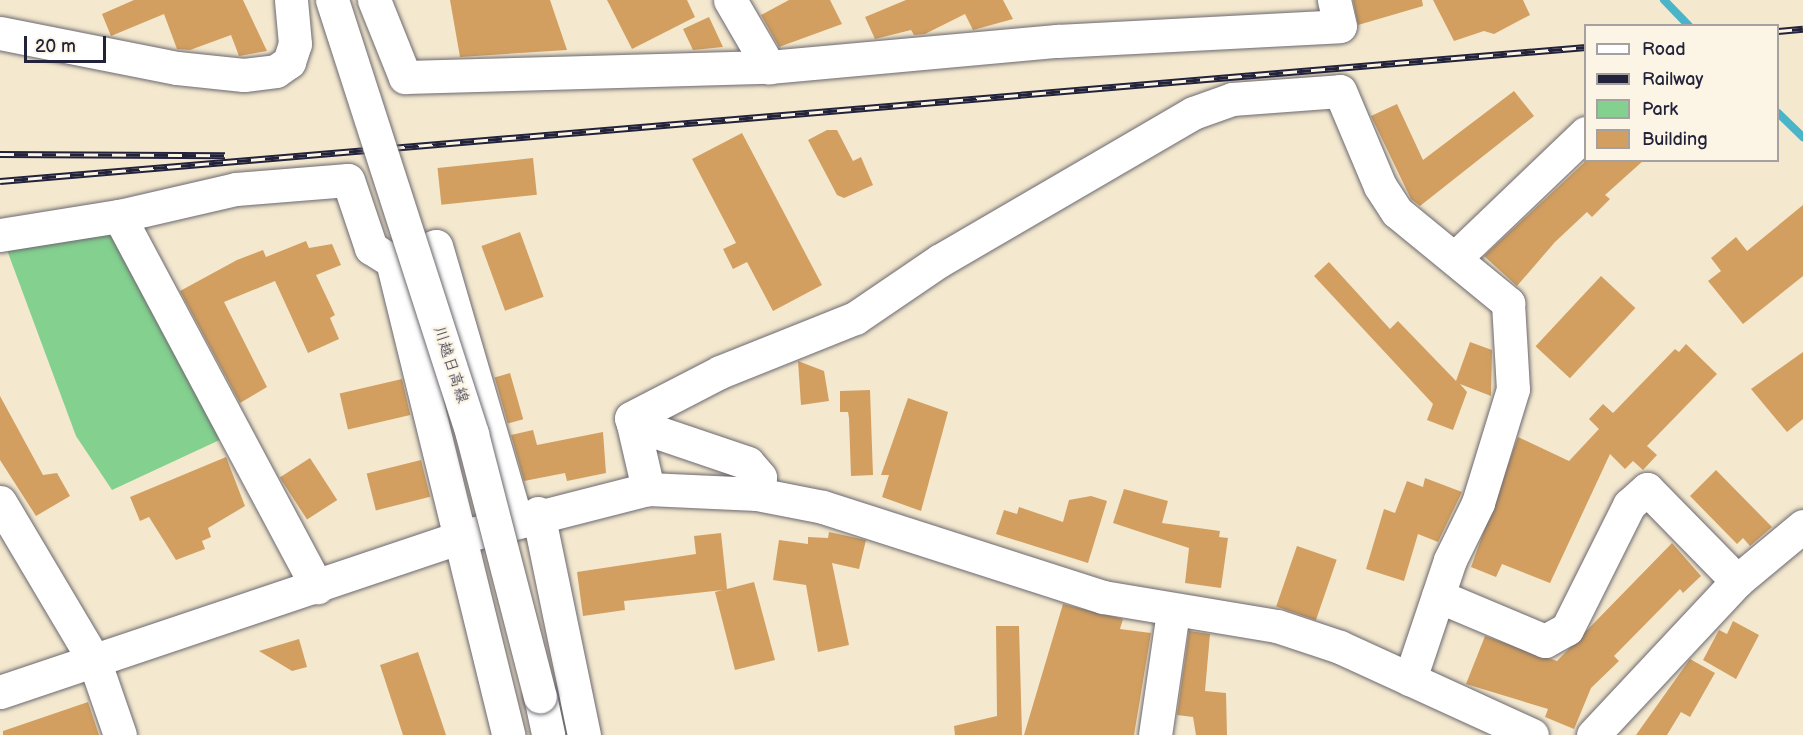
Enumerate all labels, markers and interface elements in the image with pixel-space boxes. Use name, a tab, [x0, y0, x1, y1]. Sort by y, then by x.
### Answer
scale bar	[27, 24, 110, 62]
legend	[1584, 24, 1779, 162]
text: 20 m	[35, 36, 76, 57]
text: Road	[1642, 39, 1686, 60]
text: Railway	[1642, 69, 1704, 90]
text: Park	[1642, 99, 1678, 120]
text: Building	[1642, 129, 1708, 150]
street label: 川越日高線	[429, 324, 471, 406]

